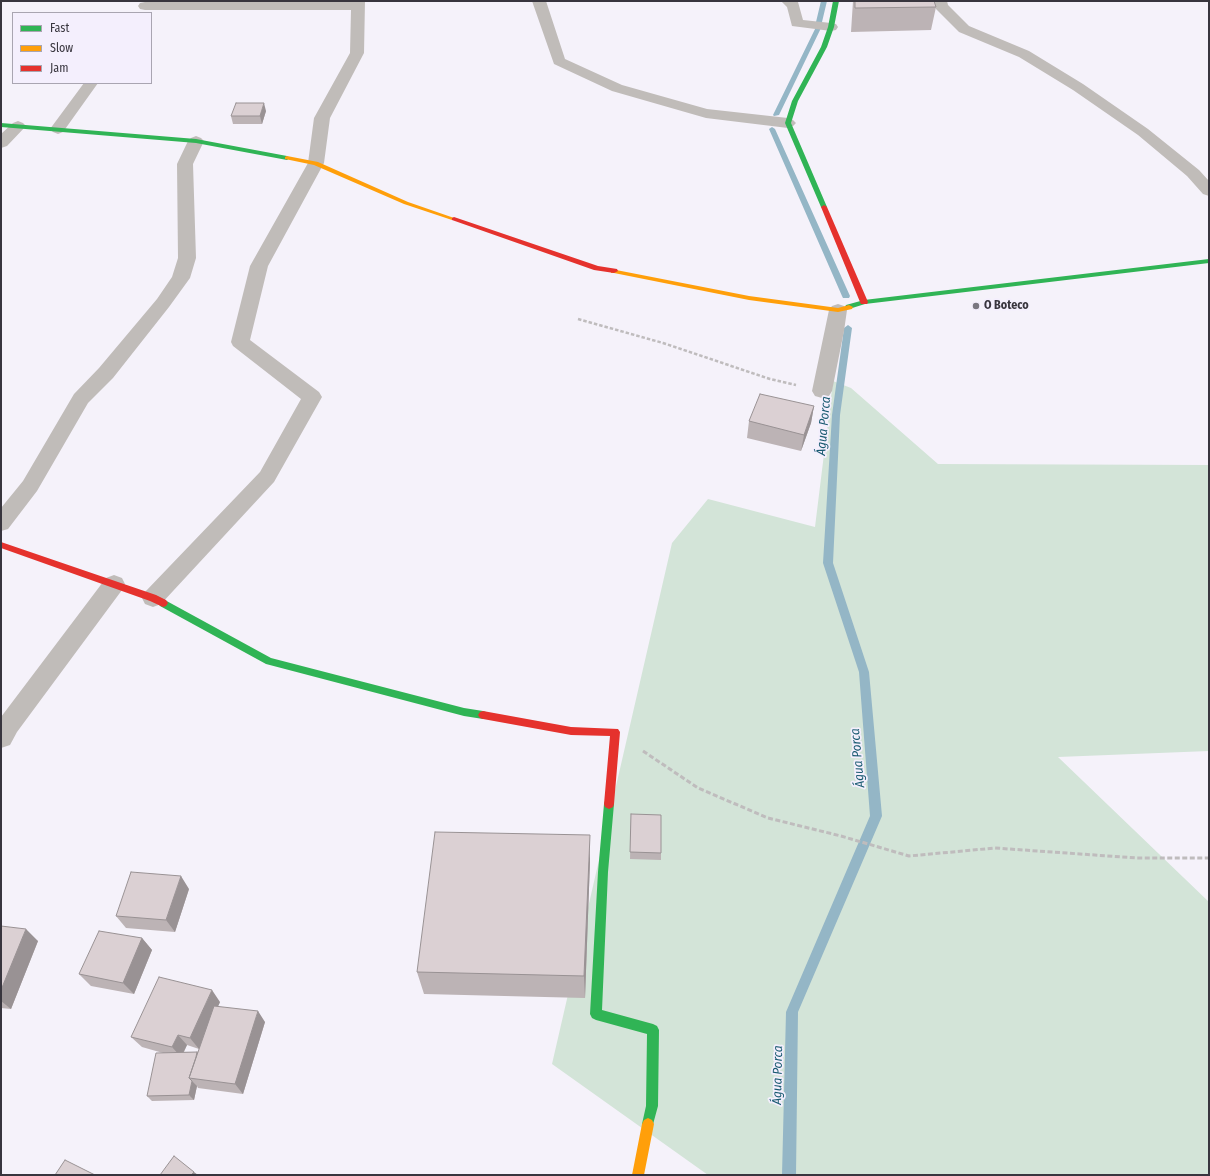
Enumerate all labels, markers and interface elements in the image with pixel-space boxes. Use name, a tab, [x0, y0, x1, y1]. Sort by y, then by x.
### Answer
legend	[12, 12, 152, 84]
text: Fast	[50, 21, 69, 35]
text: Slow	[50, 41, 73, 55]
text: Jam	[50, 61, 68, 75]
place label: O Boteco	[984, 299, 1029, 313]
marker: O Boteco	[971, 301, 981, 311]
water label: Água Porca	[814, 396, 834, 456]
water label: Água Porca	[848, 728, 868, 788]
water label: Água Porca	[770, 1045, 786, 1105]

